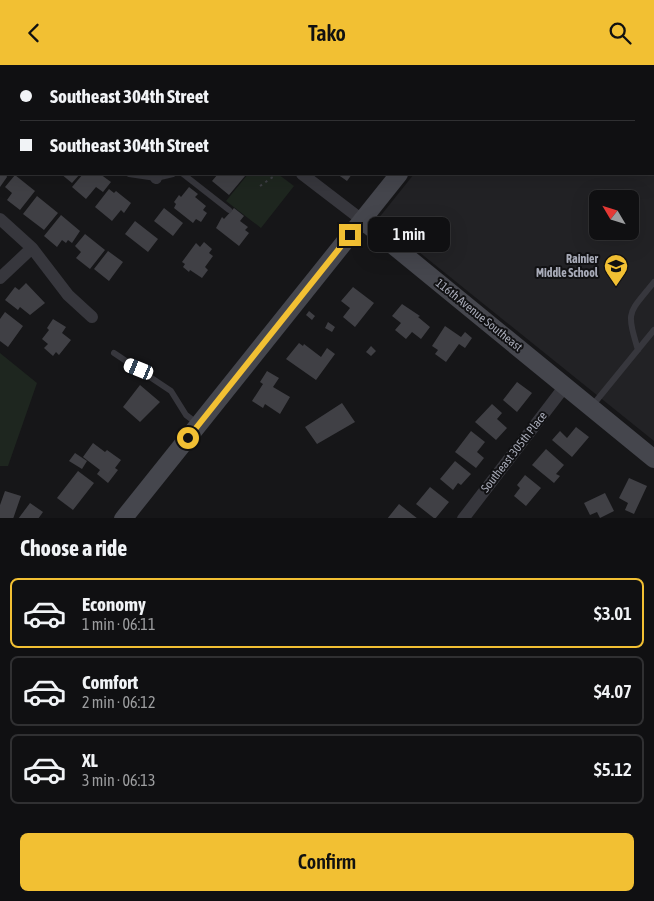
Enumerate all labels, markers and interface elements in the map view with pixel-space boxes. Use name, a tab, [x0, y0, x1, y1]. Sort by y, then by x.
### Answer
icon: back	[20, 19, 48, 47]
icon: search	[606, 19, 634, 47]
text: Tako	[308, 20, 346, 46]
text: Southeast 304th Street	[50, 85, 209, 107]
text: Southeast 304th Street	[50, 134, 209, 156]
north arrow	[589, 190, 639, 240]
map controls	[589, 190, 639, 240]
callout: 1 min	[368, 217, 450, 253]
route end	[339, 224, 361, 246]
text: 1 min	[393, 225, 425, 243]
place label: Rainier Middle School	[536, 252, 599, 280]
school or university icon: Rainier Middle School	[603, 253, 629, 287]
street label: 116th Avenue Southeast	[433, 276, 525, 355]
car	[122, 356, 155, 382]
street label: Southeast 305th Place	[478, 409, 550, 495]
route start	[177, 427, 199, 449]
text: Choose a ride	[20, 535, 127, 561]
icon: car	[22, 591, 67, 636]
text: Economy	[82, 593, 146, 615]
text: $3.01	[594, 602, 632, 624]
text: 1 min · 06:11	[82, 615, 155, 633]
icon: car	[22, 669, 67, 714]
text: Comfort	[82, 671, 138, 693]
text: $4.07	[594, 680, 632, 702]
text: 2 min · 06:12	[82, 693, 155, 711]
icon: car	[22, 747, 67, 792]
text: XL	[82, 749, 98, 771]
text: $5.12	[594, 758, 632, 780]
text: 3 min · 06:13	[82, 771, 155, 789]
button: Confirm	[20, 833, 634, 891]

